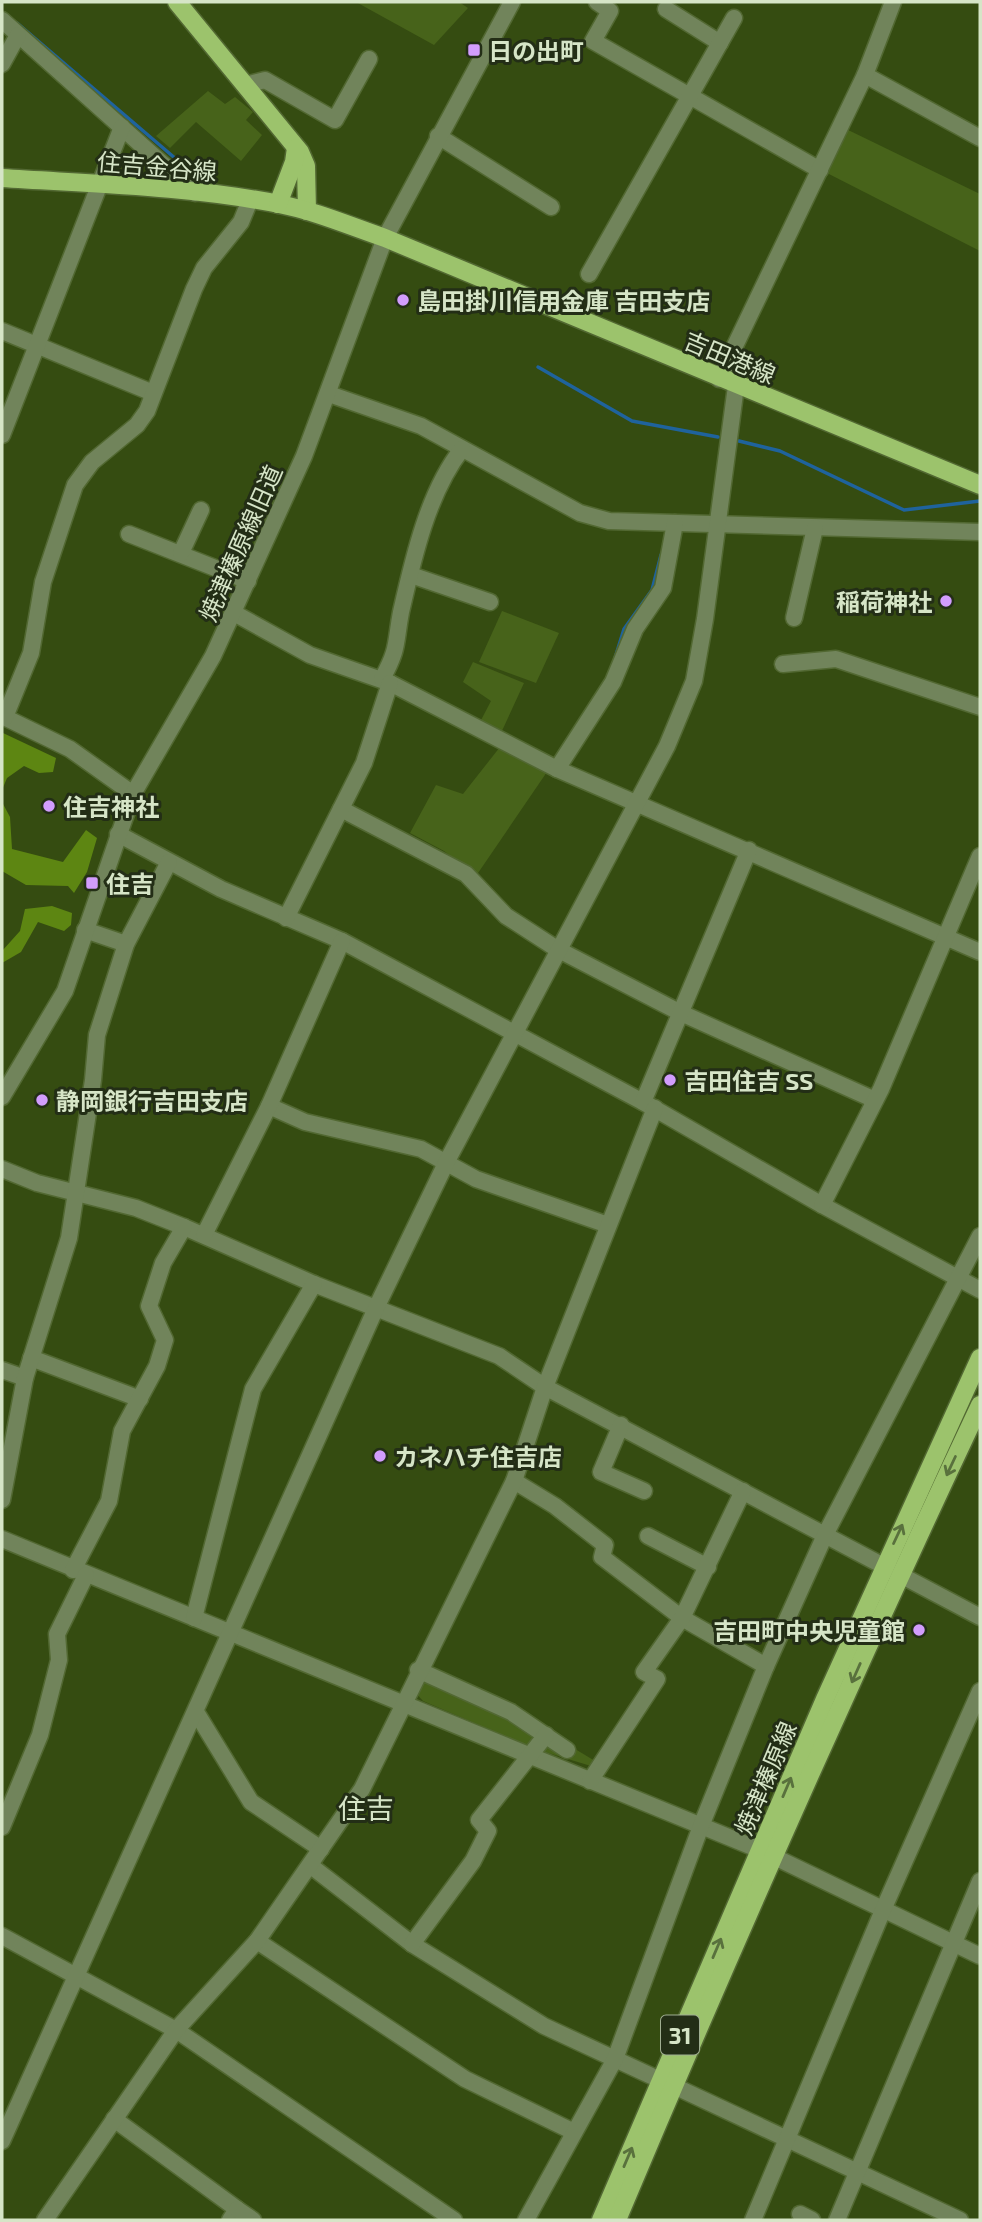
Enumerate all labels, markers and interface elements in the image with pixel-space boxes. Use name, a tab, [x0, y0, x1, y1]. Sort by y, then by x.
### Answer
place label: 日の出町	[488, 36, 584, 65]
marker: 日の出町	[466, 42, 482, 58]
street label: 住吉金谷線	[96, 146, 218, 186]
place label: 島田掛川信用金庫 吉田支店	[417, 286, 710, 315]
marker: 島田掛川信用金庫 吉田支店	[395, 292, 411, 308]
street label: 吉田港線	[680, 325, 780, 389]
street label: 焼津榛原線旧道	[193, 460, 287, 626]
place label: 稲荷神社	[836, 587, 932, 616]
marker: 稲荷神社	[938, 593, 954, 609]
place label: 住吉神社	[63, 792, 159, 821]
marker: 住吉神社	[41, 798, 57, 814]
place label: 住吉	[106, 869, 154, 898]
marker: 住吉	[84, 875, 100, 891]
place label: 吉田住吉 SS	[684, 1066, 813, 1095]
marker: 吉田住吉 SS	[662, 1072, 678, 1088]
place label: 静岡銀行吉田支店	[56, 1086, 248, 1115]
marker: 静岡銀行吉田支店	[34, 1092, 50, 1108]
place label: カネハチ住吉店	[394, 1442, 562, 1471]
marker: カネハチ住吉店	[372, 1448, 388, 1464]
one-way arrow	[944, 1455, 957, 1476]
one-way arrow	[893, 1524, 906, 1545]
place label: 吉田町中央児童館	[713, 1616, 905, 1645]
marker: 吉田町中央児童館	[911, 1622, 927, 1638]
one-way arrow	[849, 1662, 862, 1683]
street label: 焼津榛原線	[728, 1717, 802, 1839]
one-way arrow	[781, 1777, 794, 1799]
district label: 住吉	[338, 1791, 394, 1825]
one-way arrow	[711, 1938, 724, 1959]
road number: 31	[661, 2016, 699, 2054]
one-way arrow	[622, 2147, 635, 2169]

